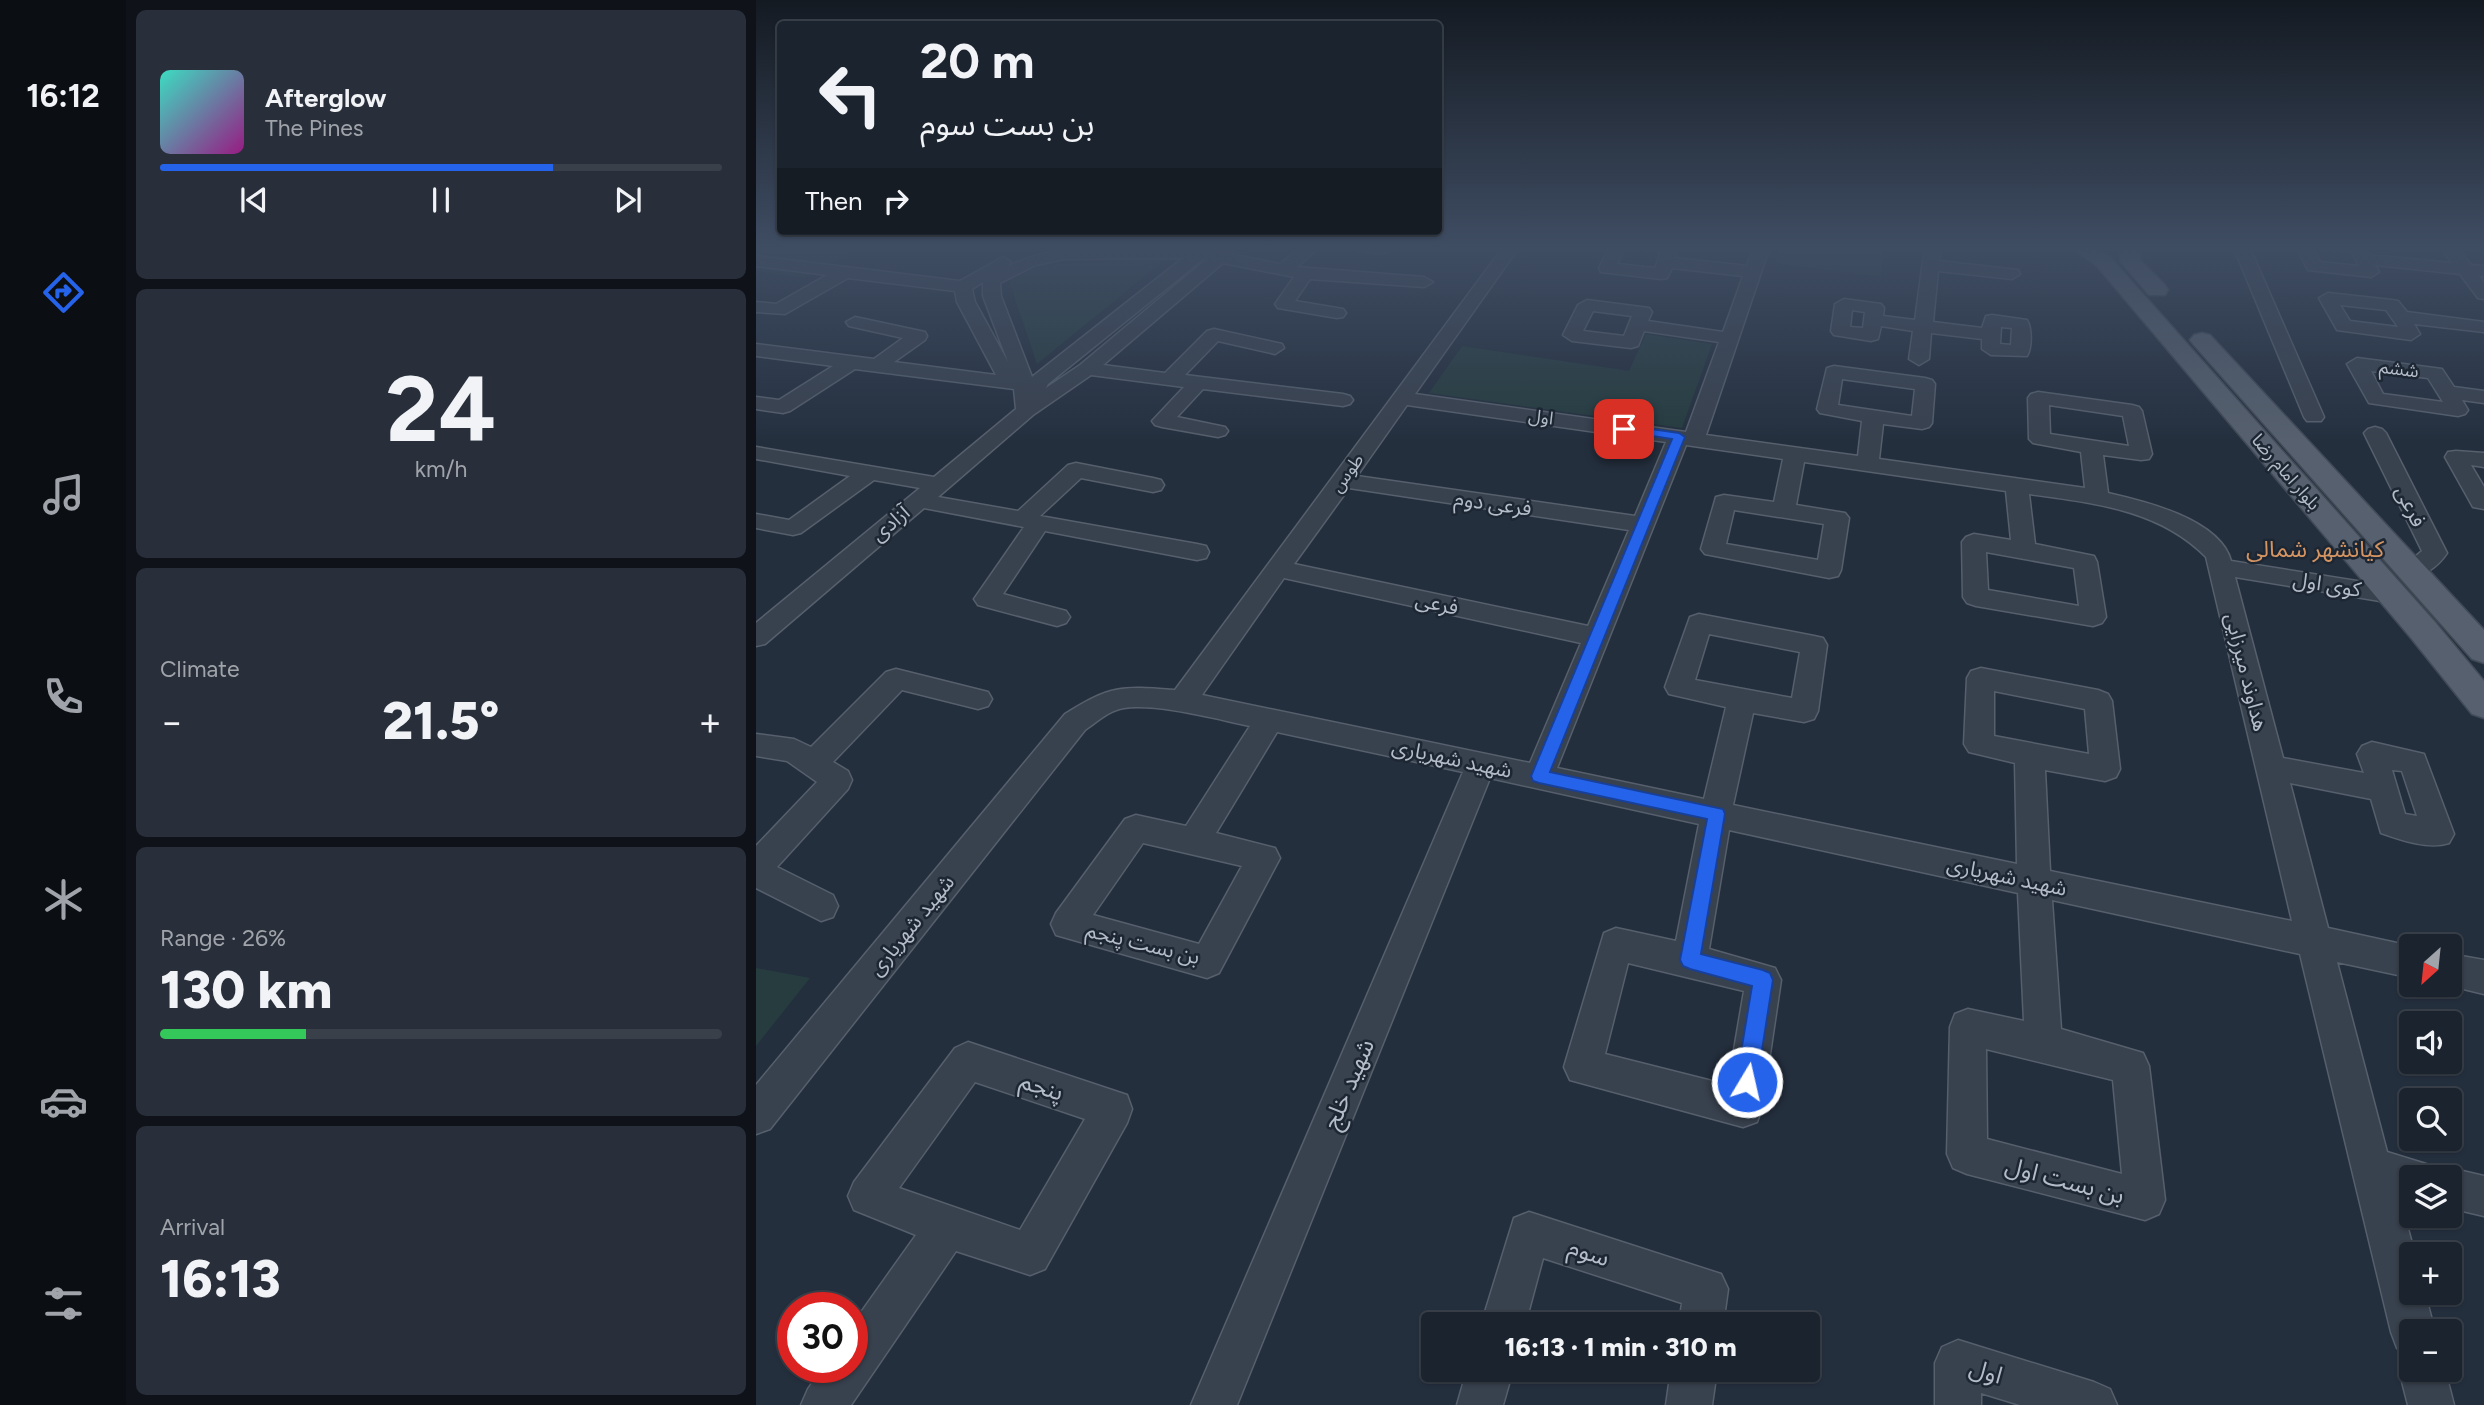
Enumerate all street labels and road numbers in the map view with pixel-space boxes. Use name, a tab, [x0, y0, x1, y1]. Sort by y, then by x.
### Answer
street label: ششم	[2378, 356, 2420, 384]
street label: اول	[1527, 404, 1555, 430]
street label: بلوار امام رضا	[2245, 429, 2325, 517]
street label: طوس	[1326, 449, 1368, 497]
street label: فرعی	[2390, 481, 2432, 531]
street label: فرعی دوم	[1452, 485, 1533, 525]
street label: آزادی	[865, 499, 915, 546]
street label: کوی اول	[2291, 566, 2363, 602]
street label: فرعی	[1413, 586, 1461, 620]
street label: هداوند میرزایی	[2220, 610, 2274, 734]
street label: شهید شهریاری	[1390, 733, 1514, 783]
street label: شهید شهریاری	[1945, 851, 2069, 901]
street label: شهید شهریاری	[863, 870, 959, 980]
street label: بن بست پنجم	[1083, 917, 1203, 972]
street label: شهید خلج	[1316, 1034, 1383, 1135]
street label: پنجم	[1016, 1065, 1067, 1109]
street label: بن بست اول	[2002, 1150, 2128, 1210]
street label: سوم	[1563, 1232, 1613, 1276]
street label: اول	[1966, 1352, 2006, 1390]

